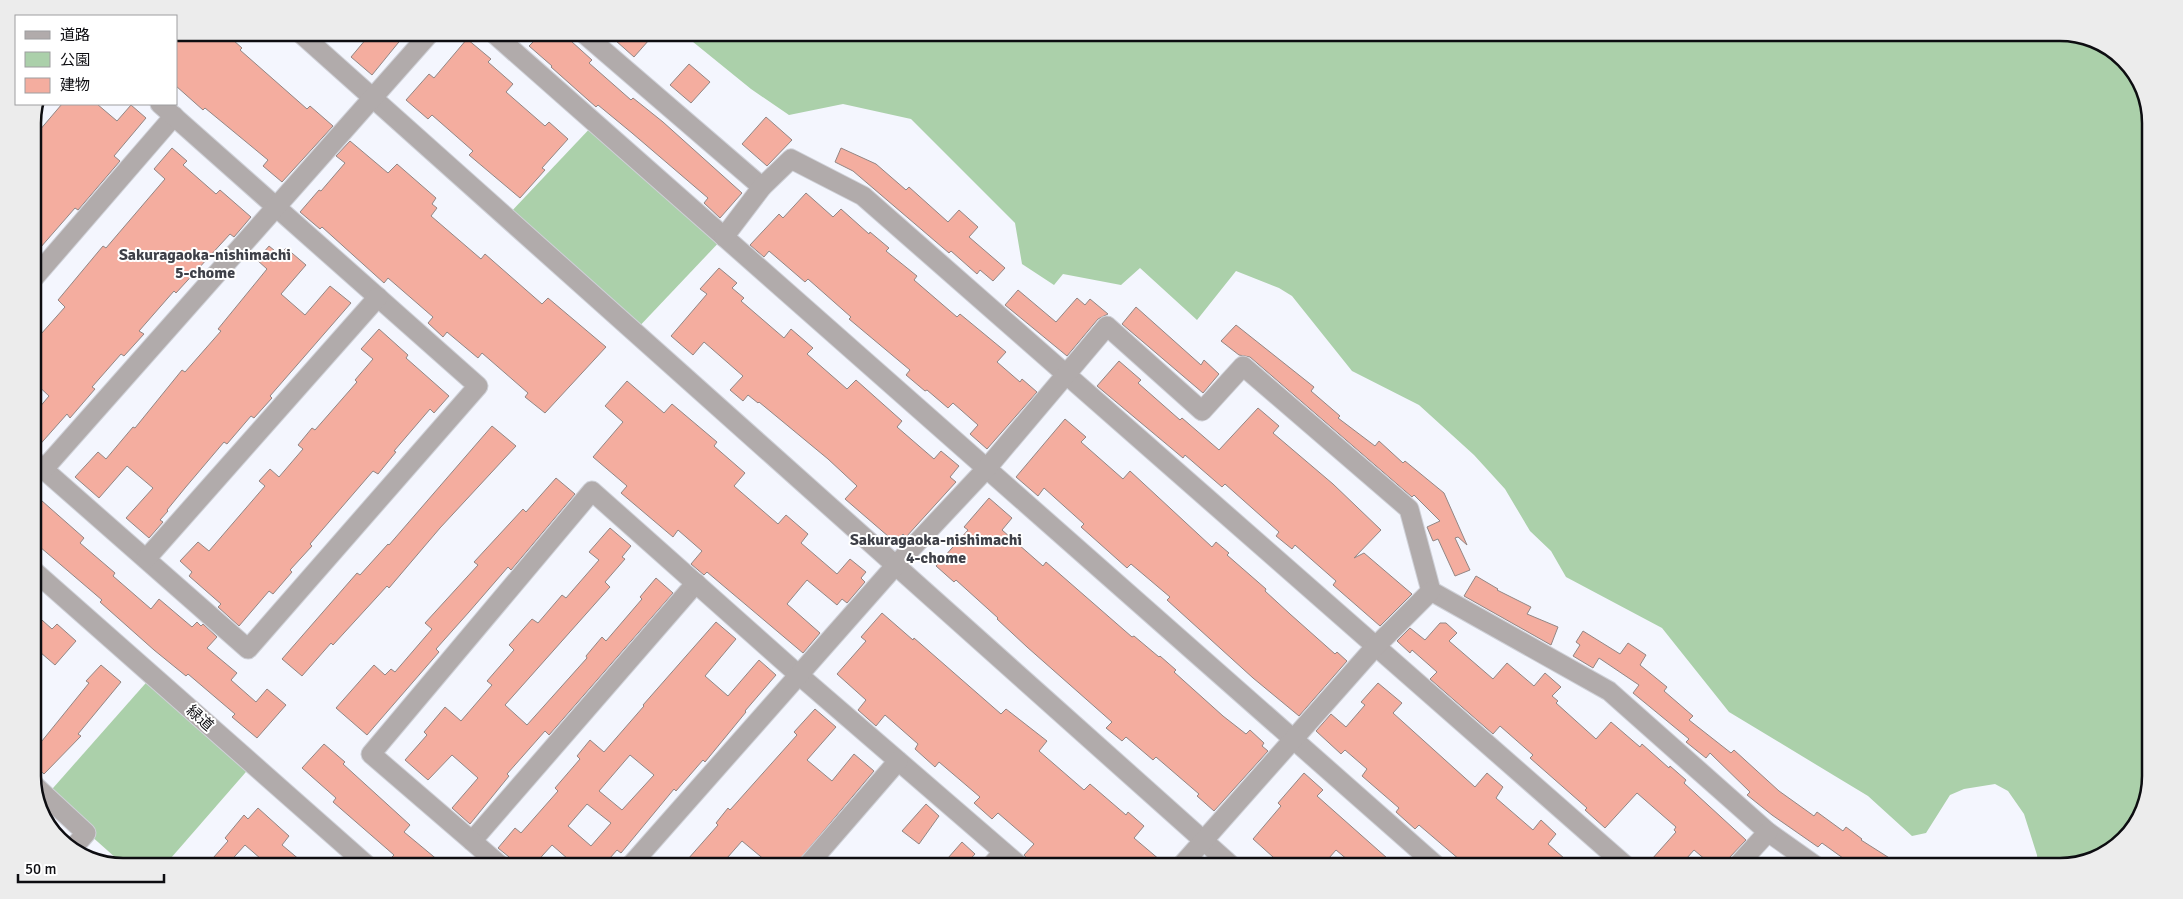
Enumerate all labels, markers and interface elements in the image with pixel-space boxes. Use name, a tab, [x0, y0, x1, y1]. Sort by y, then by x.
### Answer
legend	[15, 15, 178, 105]
text: 道路	[60, 26, 90, 44]
text: 公園	[60, 51, 90, 69]
text: 建物	[60, 76, 90, 94]
district label: Sakuragaoka-nishimachi 5-chome	[119, 245, 291, 283]
district label: Sakuragaoka-nishimachi 4-chome	[850, 530, 1022, 568]
street label: 緑道	[183, 701, 217, 735]
scale bar	[18, 852, 164, 884]
text: 50 m	[25, 860, 56, 878]

